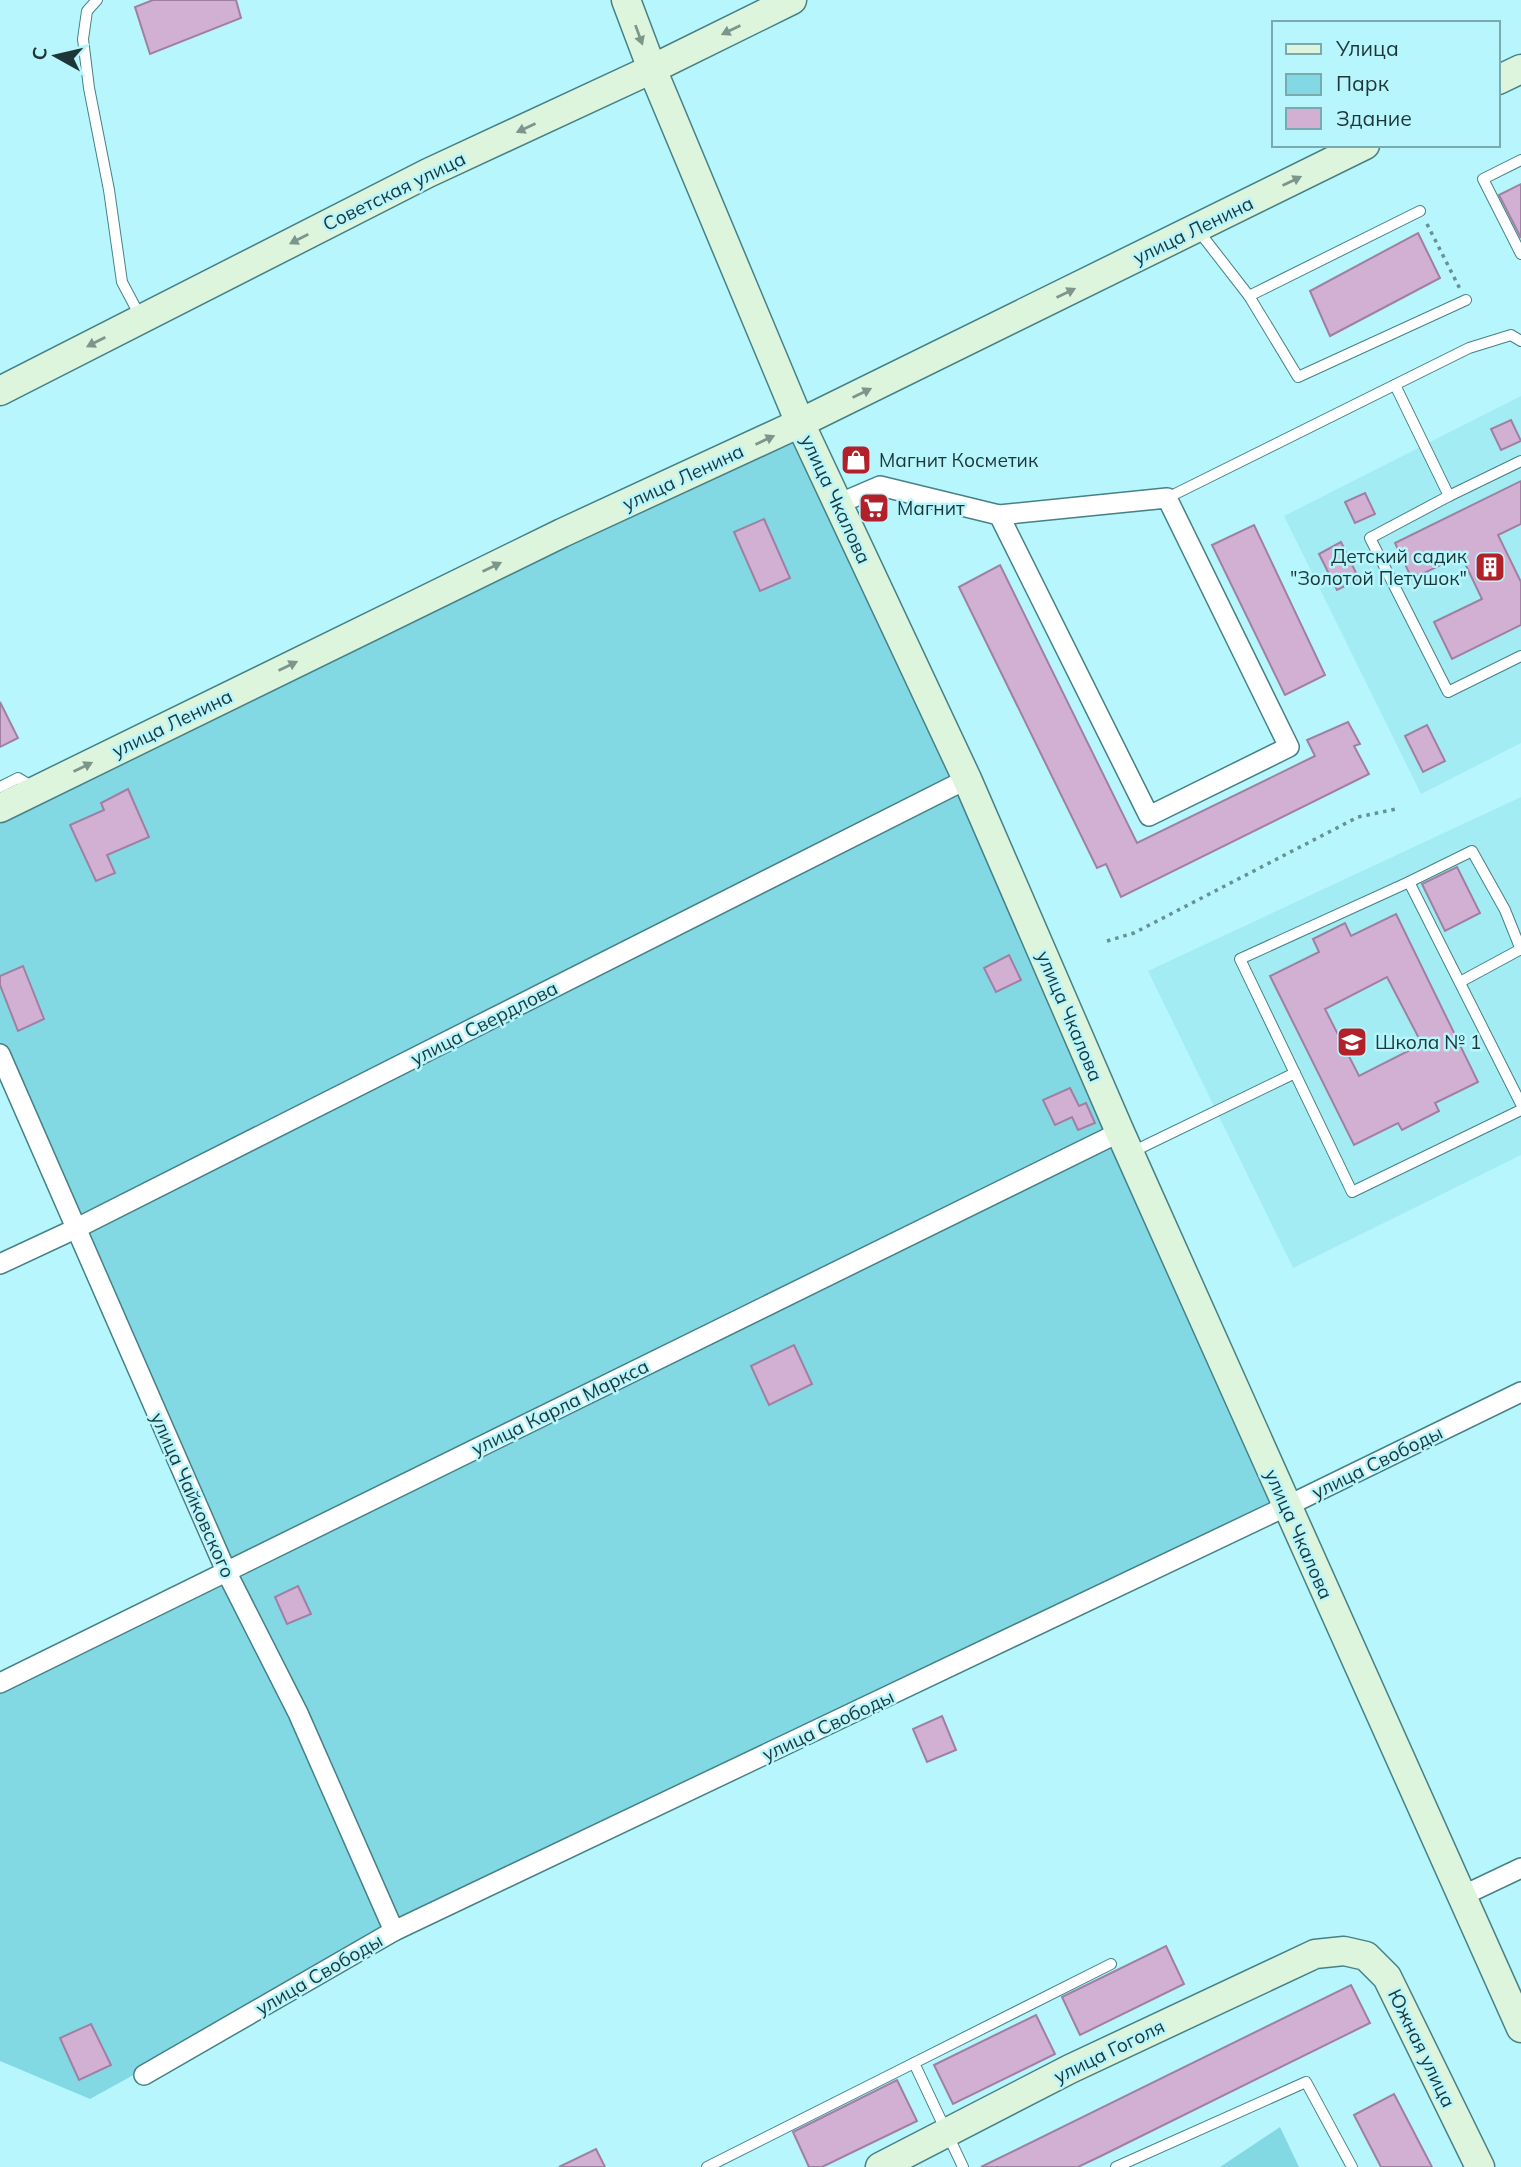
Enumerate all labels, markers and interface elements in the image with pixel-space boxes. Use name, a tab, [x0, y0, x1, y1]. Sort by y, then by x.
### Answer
north arrow	[21, 21, 91, 91]
legend	[1272, 21, 1500, 147]
one-way arrow	[634, 24, 645, 45]
one-way arrow	[721, 25, 741, 36]
text: Улица	[1335, 35, 1399, 61]
text: С	[26, 46, 52, 62]
text: Парк	[1336, 70, 1390, 96]
text: Здание	[1336, 105, 1412, 131]
one-way arrow	[515, 123, 536, 134]
street label: Советская улица	[319, 146, 469, 236]
one-way arrow	[1282, 176, 1302, 187]
street label: улица Ленина	[1129, 191, 1257, 269]
one-way arrow	[289, 233, 309, 244]
one-way arrow	[1056, 287, 1076, 298]
one-way arrow	[86, 336, 106, 347]
one-way arrow	[852, 387, 872, 399]
street label: улица Чкалова	[796, 431, 876, 567]
one-way arrow	[755, 434, 775, 445]
street label: улица Ленина	[619, 438, 747, 516]
shop icon: Магнит Косметик	[839, 443, 873, 477]
place label: Магнит Косметик	[879, 448, 1039, 472]
supermarket icon: Магнит	[857, 491, 891, 525]
place label: Магнит	[897, 496, 965, 520]
place label: Детский садик "Золотой Петушок"	[1290, 544, 1468, 590]
building icon: Детский садик "Золотой Петушок"	[1473, 550, 1507, 584]
one-way arrow	[482, 562, 502, 573]
one-way arrow	[277, 661, 298, 672]
street label: улица Ленина	[108, 684, 236, 762]
one-way arrow	[73, 761, 93, 772]
street label: улица Чкалова	[1032, 947, 1108, 1085]
street label: улица Свердлова	[406, 976, 562, 1070]
school or university icon: Школа № 1	[1335, 1025, 1369, 1059]
place label: Школа № 1	[1375, 1030, 1481, 1054]
street label: улица Карла Маркса	[467, 1354, 653, 1460]
street label: улица Чайковского	[146, 1409, 240, 1581]
street label: улица Свободы	[1308, 1420, 1446, 1504]
street label: улица Чкалова	[1260, 1465, 1338, 1603]
street label: улица Свободы	[758, 1684, 898, 1766]
street label: улица Свободы	[251, 1928, 387, 2020]
street label: Южная улица	[1383, 1985, 1461, 2111]
street label: улица Гоголя	[1050, 2014, 1168, 2088]

